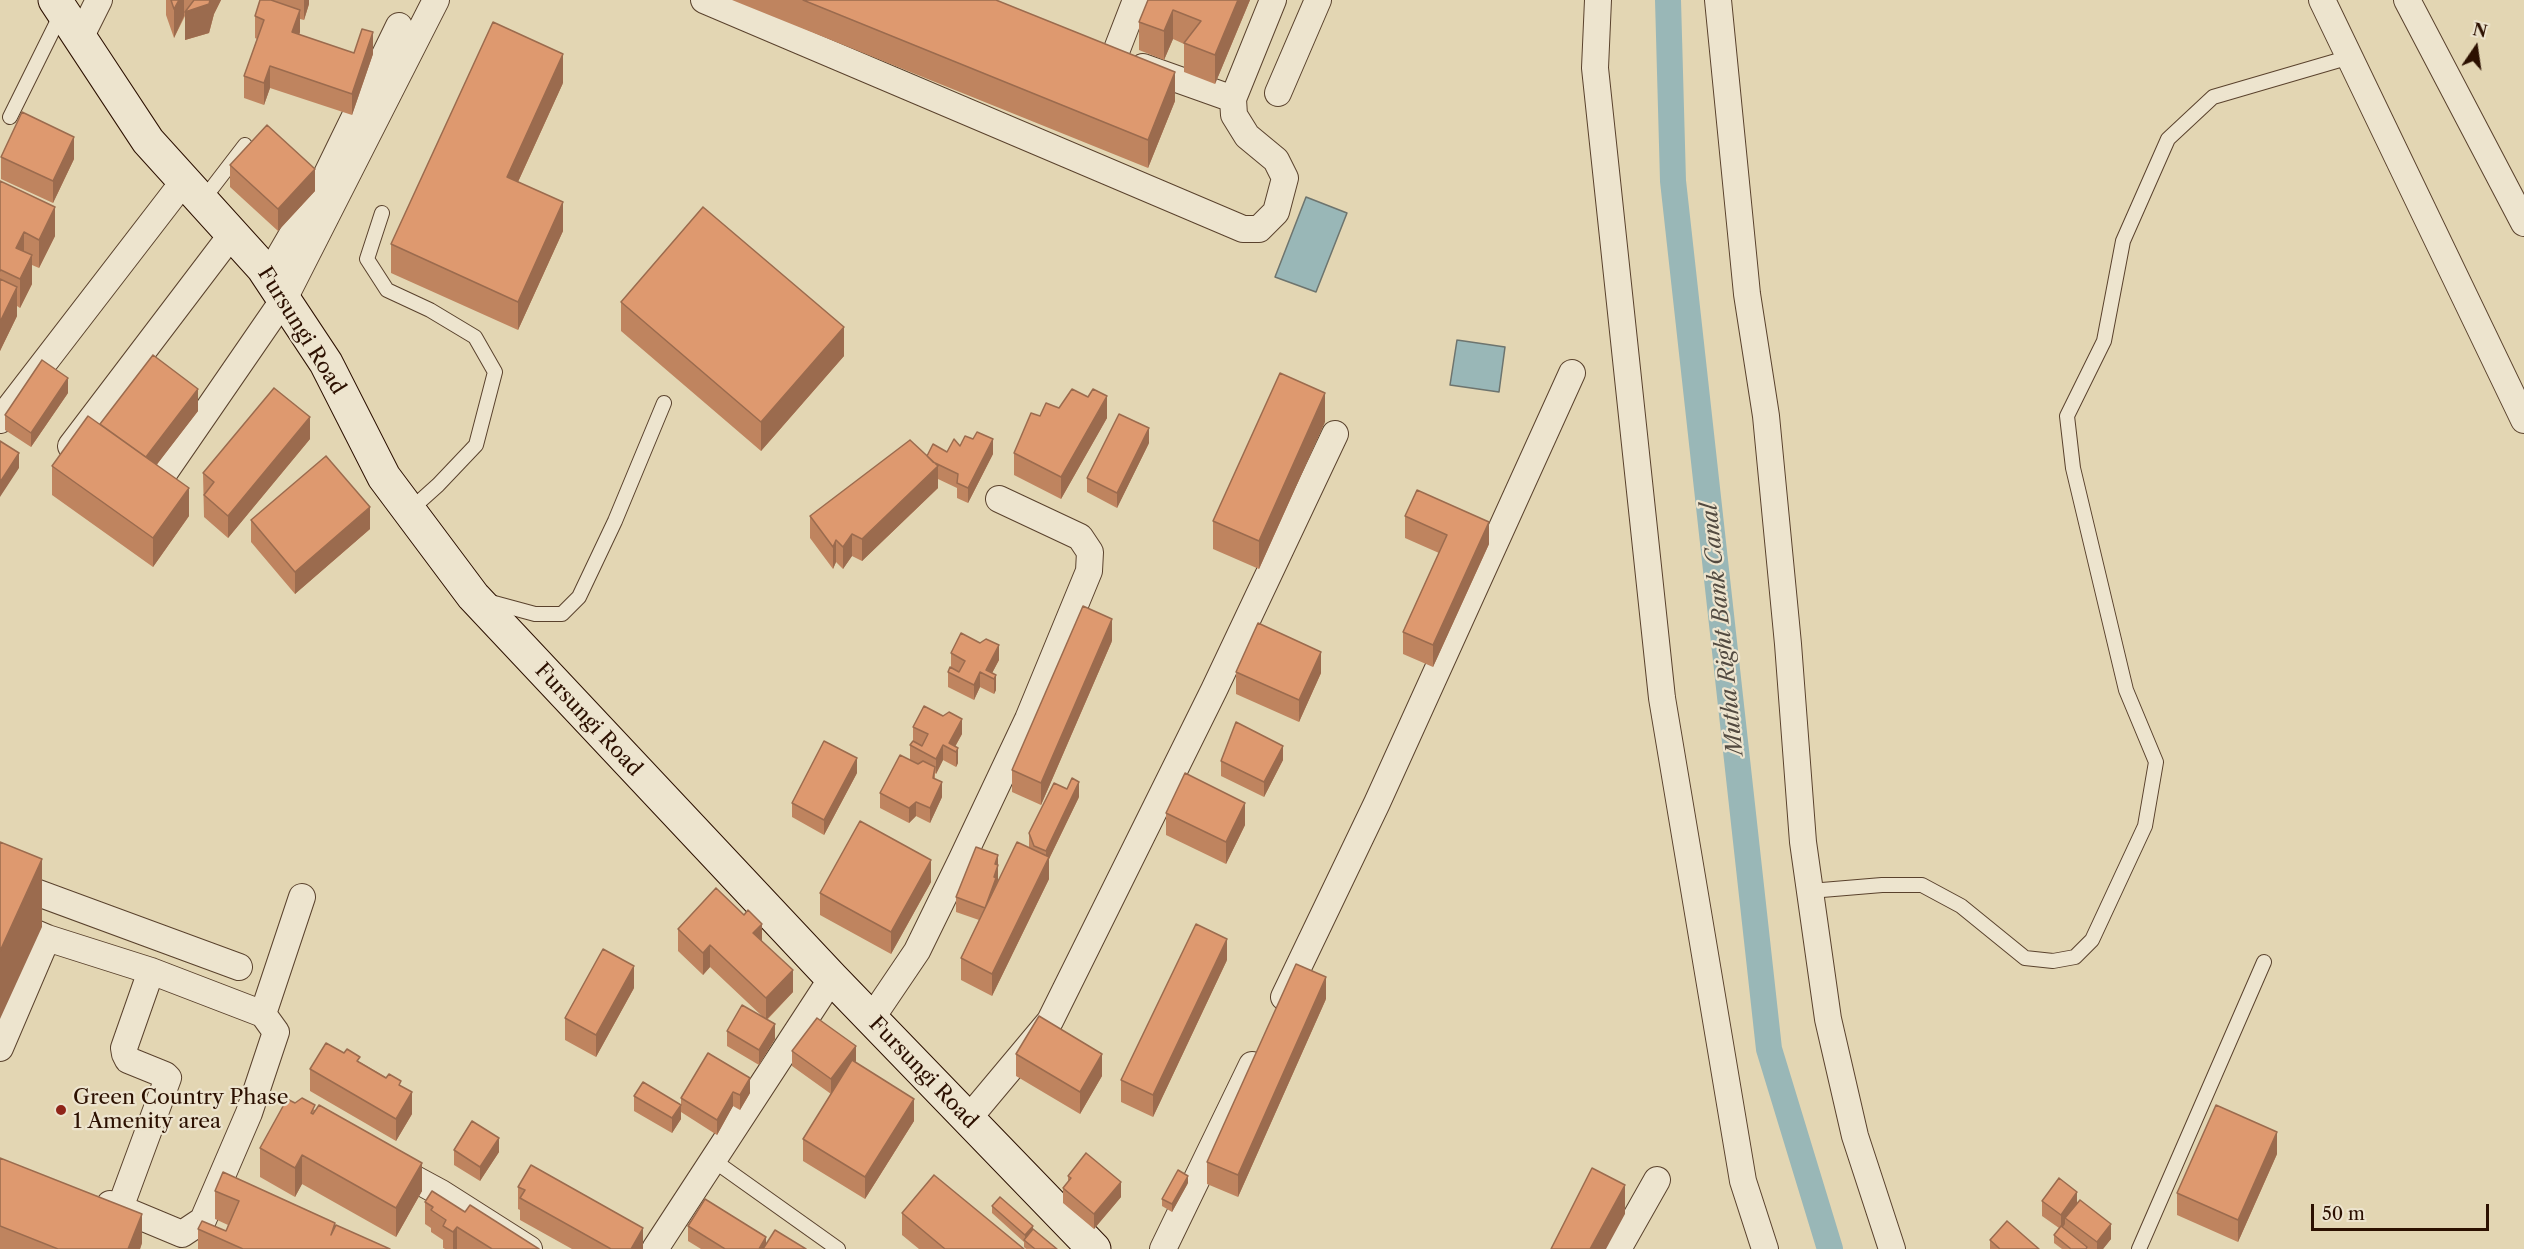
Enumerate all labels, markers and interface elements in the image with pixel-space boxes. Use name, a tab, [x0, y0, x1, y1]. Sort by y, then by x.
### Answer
north arrow	[2446, 18, 2506, 78]
text: N	[2471, 19, 2489, 42]
street label: Fursungi Road	[252, 263, 350, 399]
water label: Mutha Right Bank Canal	[1697, 502, 1749, 756]
street label: Fursungi Road	[529, 658, 647, 782]
street label: Fursungi Road	[863, 1012, 983, 1134]
place label: Green Country Phase 1 Amenity area	[73, 1085, 288, 1135]
marker: Green Country Phase 1 Amenity area	[54, 1103, 68, 1117]
scale bar	[2314, 1192, 2492, 1230]
text: 50 m	[2322, 1203, 2365, 1225]

